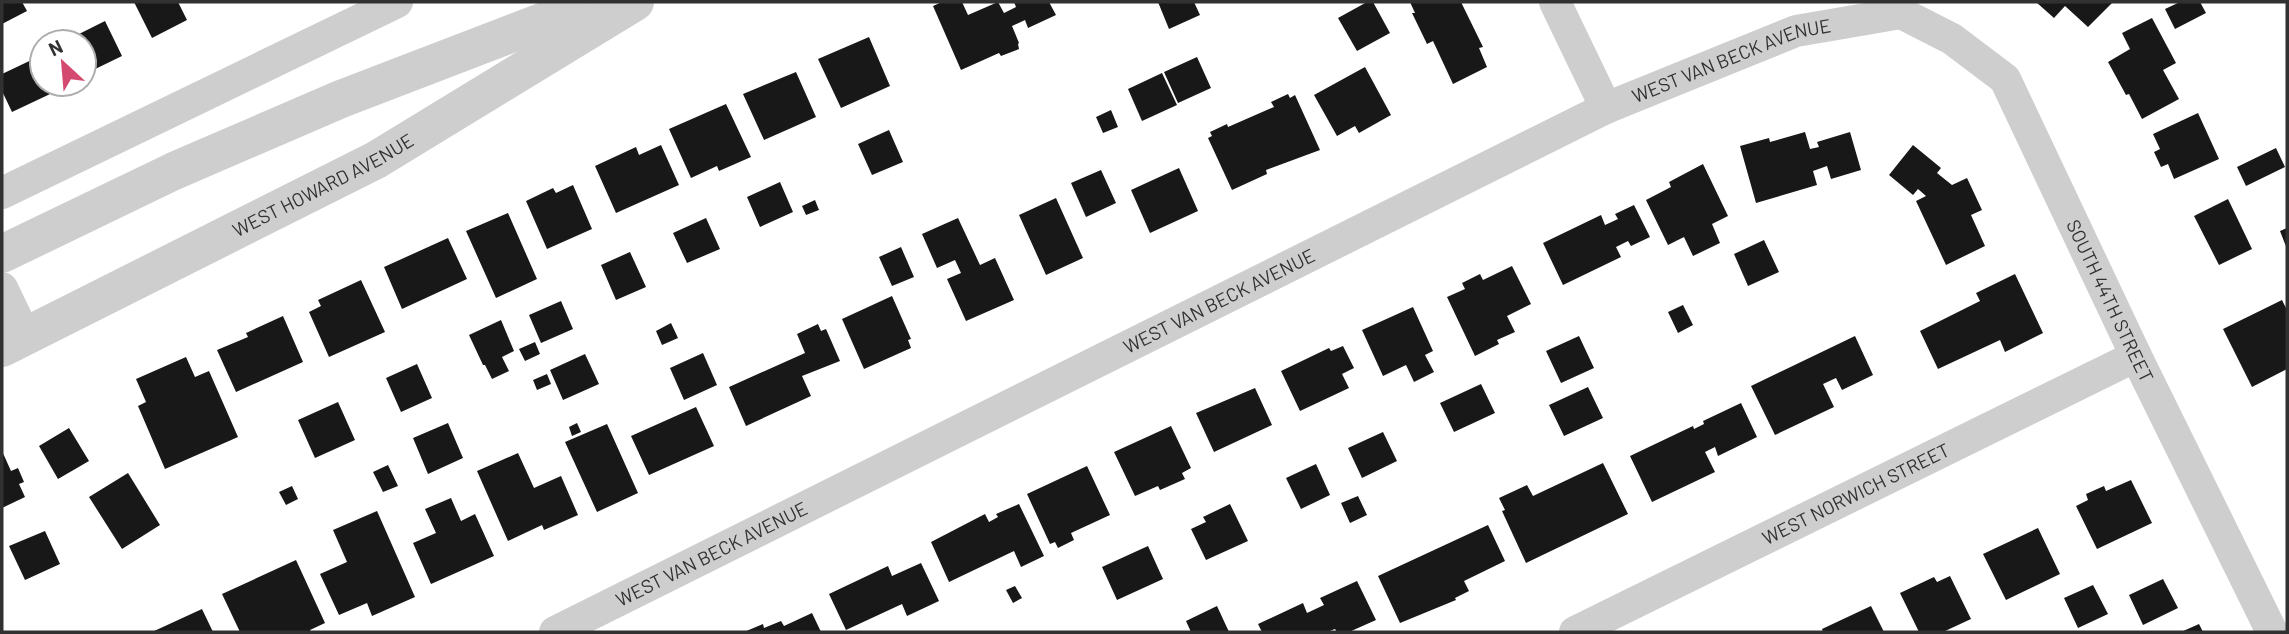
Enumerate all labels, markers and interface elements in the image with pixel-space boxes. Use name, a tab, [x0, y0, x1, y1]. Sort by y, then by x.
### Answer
street label: WEST VAN BECK AVENUE	[1628, 13, 1832, 107]
north arrow	[28, 28, 98, 98]
text: N	[45, 34, 66, 60]
street label: WEST HOWARD AVENUE	[229, 128, 417, 241]
street label: SOUTH 44TH STREET	[2062, 216, 2159, 386]
street label: WEST VAN BECK AVENUE	[1119, 243, 1318, 358]
street label: WEST NORWICH STREET	[1758, 438, 1953, 549]
street label: WEST VAN BECK AVENUE	[612, 496, 811, 611]

